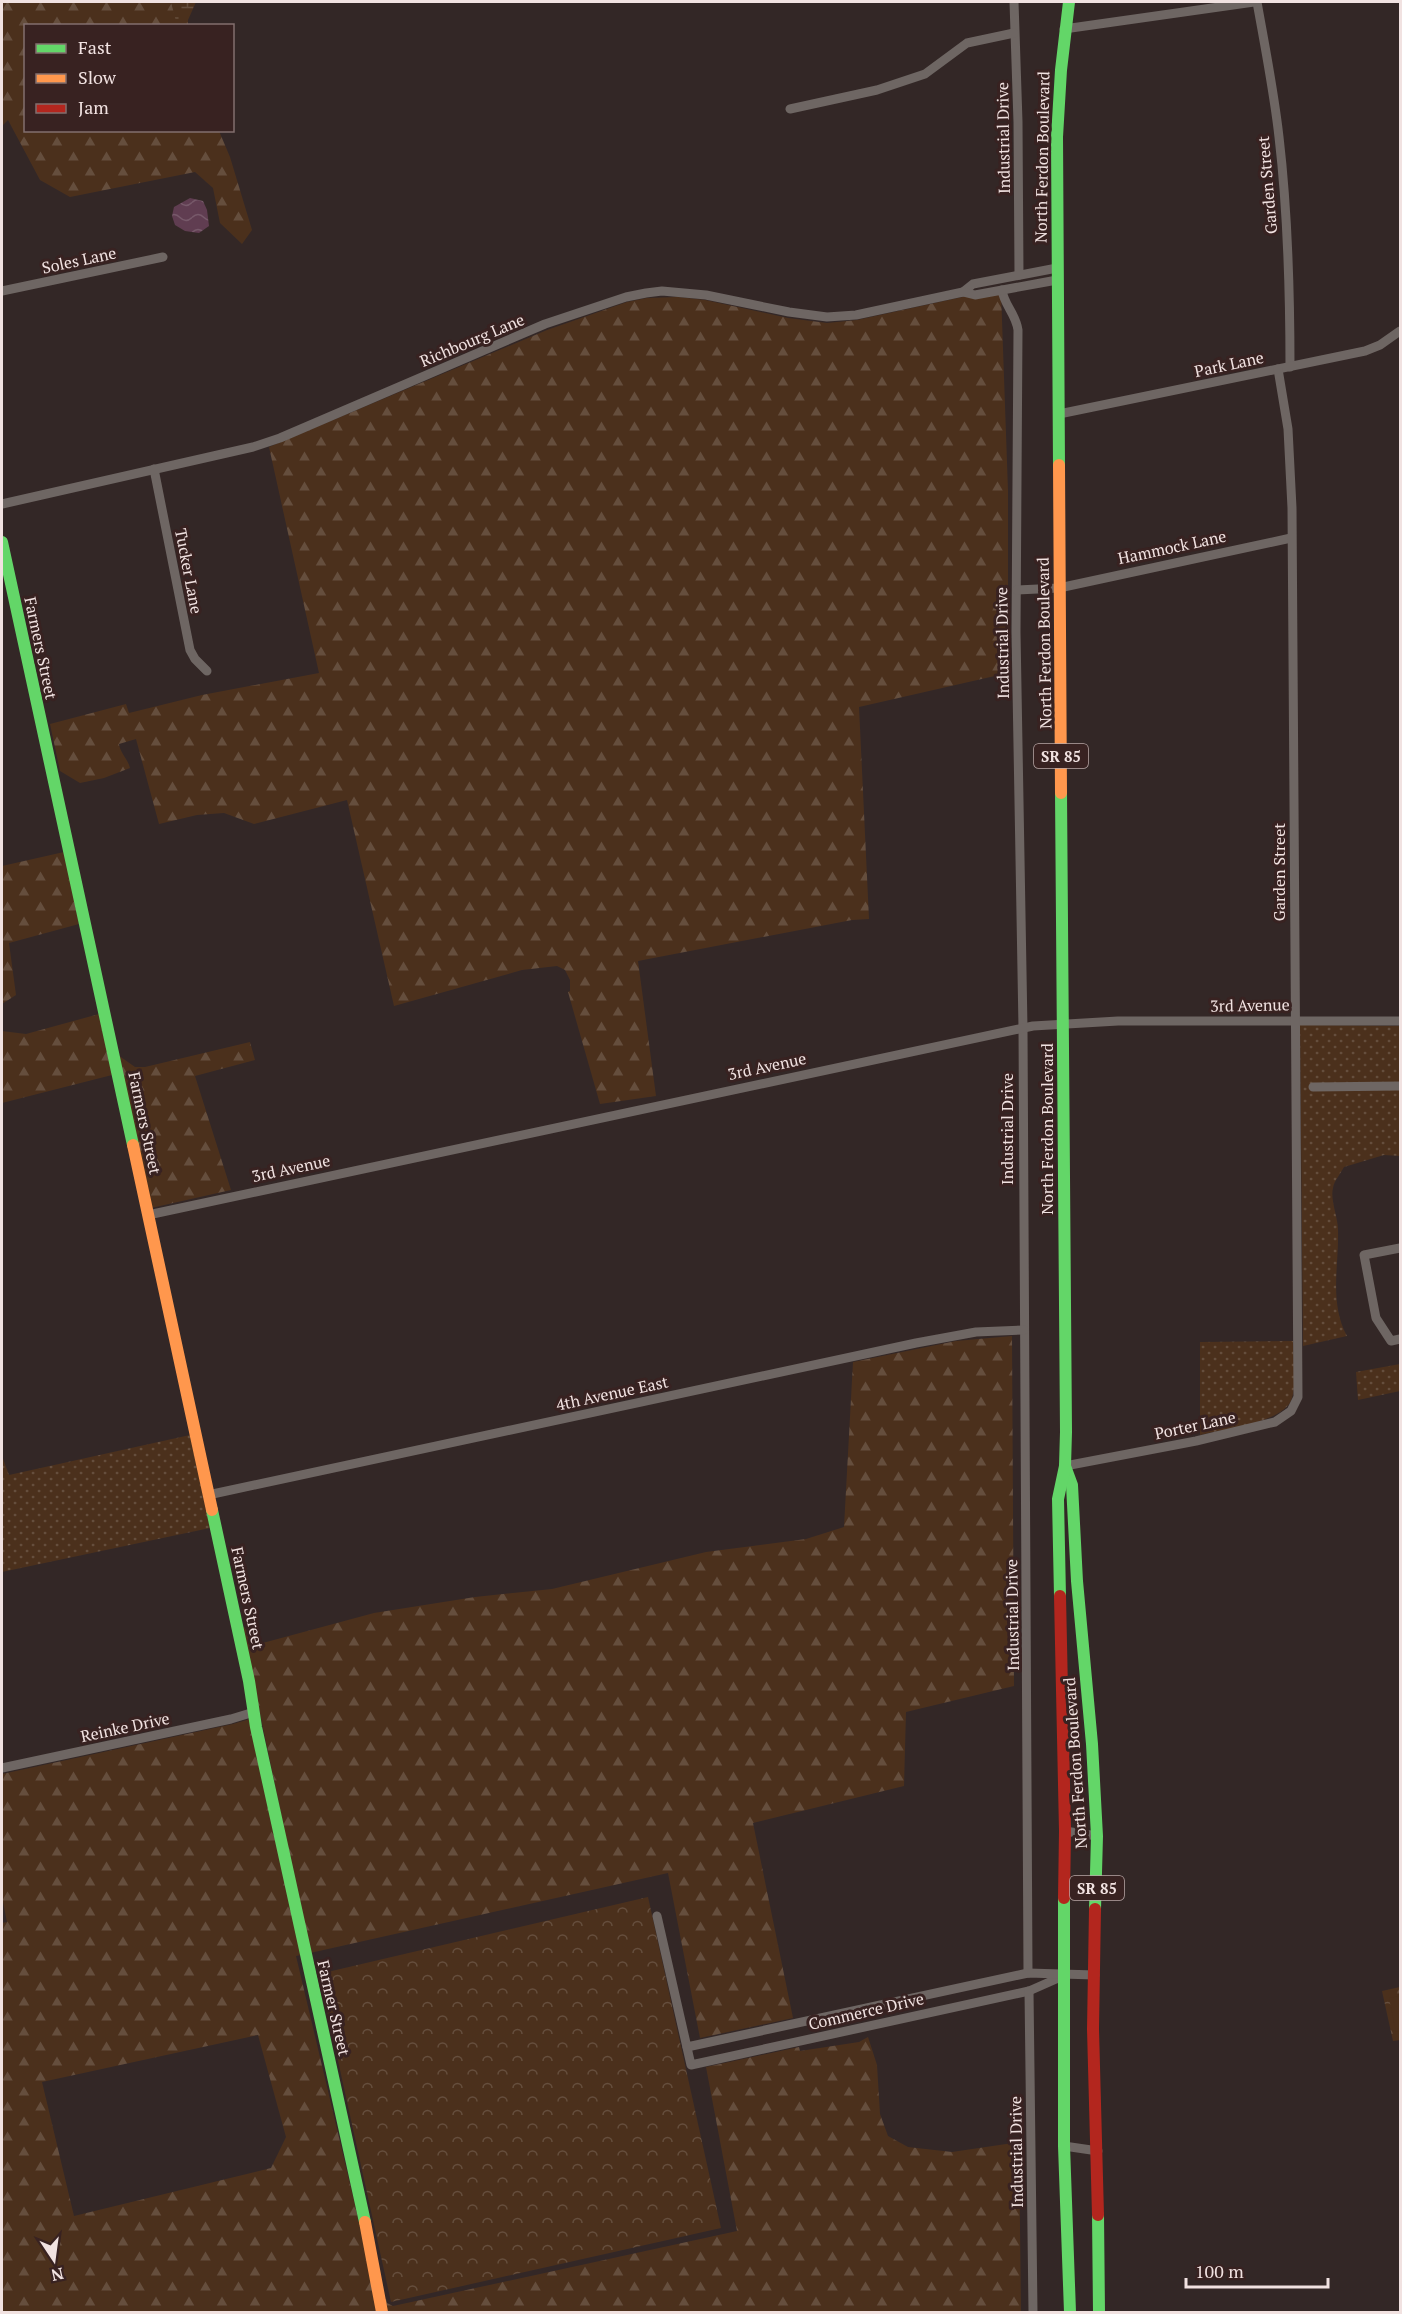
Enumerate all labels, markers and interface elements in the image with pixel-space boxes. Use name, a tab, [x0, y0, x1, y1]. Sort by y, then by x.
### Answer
legend	[24, 24, 234, 132]
text: Fast	[78, 35, 112, 59]
text: Slow	[78, 65, 117, 89]
street label: North Ferdon Boulevard	[1030, 71, 1054, 243]
street label: Industrial Drive	[991, 82, 1015, 194]
text: Jam	[78, 95, 109, 119]
street label: Garden Street	[1252, 135, 1282, 235]
street label: Soles Lane	[40, 241, 118, 279]
street label: Richbourg Lane	[416, 308, 528, 372]
street label: Park Lane	[1192, 346, 1266, 382]
street label: Hammock Lane	[1116, 525, 1228, 569]
street label: Tucker Lane	[170, 526, 208, 616]
street label: North Ferdon Boulevard	[1032, 557, 1056, 729]
street label: Industrial Drive	[990, 587, 1014, 699]
street label: Farmers Street	[19, 595, 63, 701]
road number: SR 85	[1034, 744, 1088, 768]
street label: Garden Street	[1268, 823, 1290, 921]
street label: 3rd Avenue	[1210, 993, 1290, 1017]
street label: North Ferdon Boulevard	[1036, 1043, 1058, 1215]
street label: 3rd Avenue	[726, 1047, 808, 1085]
street label: Farmers Street	[123, 1070, 167, 1176]
street label: Industrial Drive	[996, 1073, 1018, 1185]
street label: 3rd Avenue	[250, 1149, 332, 1187]
street label: 4th Avenue East	[554, 1370, 670, 1416]
street label: Porter Lane	[1152, 1406, 1238, 1444]
street label: Farmers Street	[226, 1545, 270, 1651]
street label: Industrial Drive	[1000, 1559, 1024, 1671]
street label: North Ferdon Boulevard	[1058, 1677, 1092, 1849]
street label: Reinke Drive	[78, 1707, 172, 1747]
road number: SR 85	[1070, 1876, 1124, 1900]
street label: Farmer Street	[312, 1958, 356, 2058]
street label: Commerce Drive	[806, 1987, 926, 2035]
street label: Industrial Drive	[1004, 2096, 1028, 2208]
north arrow	[24, 2230, 84, 2290]
scale bar	[1186, 2251, 1328, 2289]
text: 100 m	[1195, 2259, 1244, 2283]
text: N	[49, 2263, 66, 2287]

